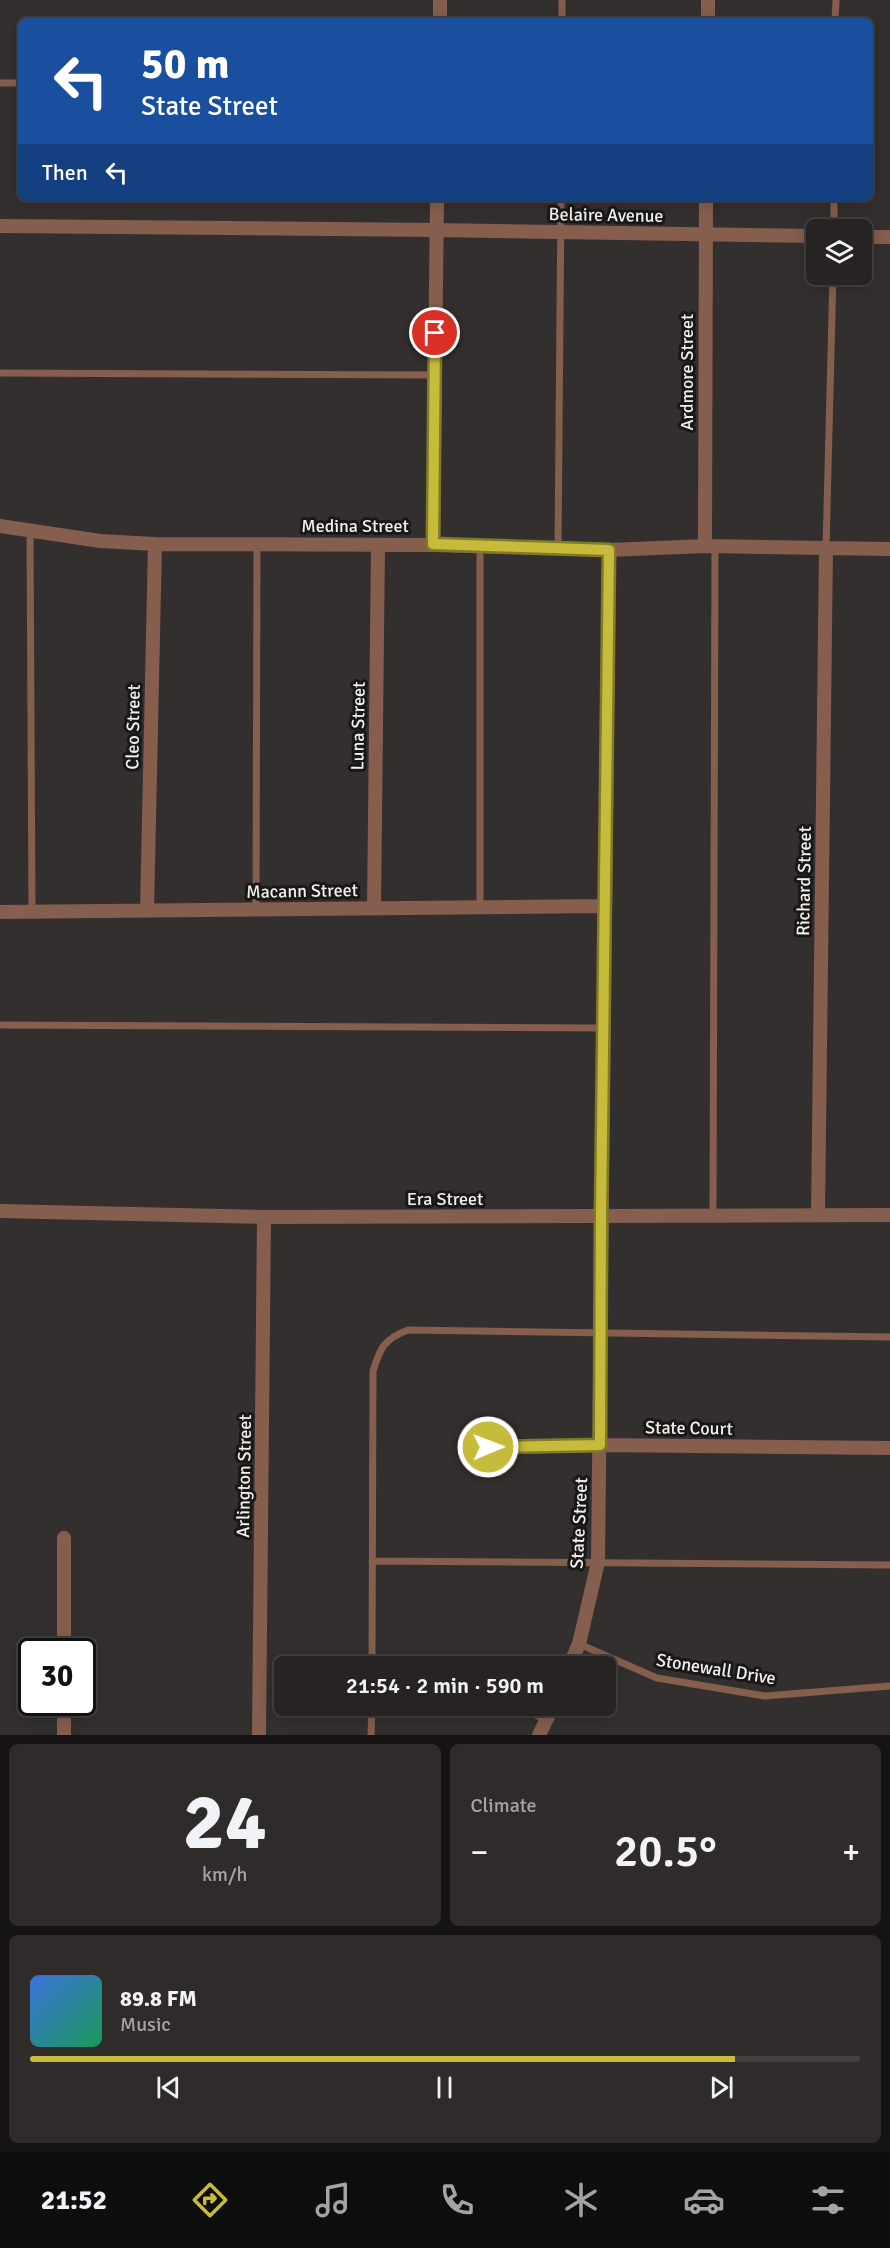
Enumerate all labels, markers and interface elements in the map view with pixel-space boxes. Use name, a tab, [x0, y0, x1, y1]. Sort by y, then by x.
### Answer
text: 50 m	[141, 39, 230, 90]
icon: left	[42, 42, 120, 120]
text: State Street	[141, 90, 278, 123]
icon: left	[100, 156, 133, 189]
text: Then	[42, 159, 88, 186]
street label: Belaire Avenue	[548, 203, 664, 227]
map controls	[806, 219, 872, 285]
button: layers	[806, 219, 872, 285]
pin	[409, 307, 460, 358]
street label: Ardmore Street	[676, 314, 698, 430]
icon: arrive	[418, 316, 451, 349]
street label: Medina Street	[301, 515, 409, 537]
street label: Luna Street	[346, 682, 370, 770]
street label: Cleo Street	[121, 684, 145, 770]
street label: Richard Street	[792, 826, 816, 936]
street label: Macann Street	[246, 879, 358, 903]
street label: Era Street	[407, 1188, 483, 1210]
street label: Arlington Street	[232, 1414, 256, 1538]
position arrow	[456, 1415, 520, 1479]
street label: State Court	[645, 1416, 733, 1440]
street label: State Street	[566, 1477, 592, 1569]
speed limit sign: 30	[18, 1638, 96, 1716]
street label: Stonewall Drive	[655, 1649, 777, 1689]
text: 21:54 · 2 min · 590 m	[346, 1672, 544, 1699]
text: 24	[183, 1775, 267, 1871]
text: Climate	[471, 1793, 536, 1818]
text: 20.5°	[614, 1824, 717, 1879]
text: −	[471, 1832, 488, 1873]
text: +	[842, 1832, 860, 1873]
text: km/h	[202, 1862, 247, 1887]
text: 89.8 FM	[120, 1985, 197, 2012]
text: Music	[120, 2012, 171, 2037]
icon: previous	[152, 2071, 185, 2104]
icon: pause	[428, 2071, 461, 2104]
icon: next	[705, 2071, 738, 2104]
icon: directions	[189, 2179, 231, 2221]
icon: music	[312, 2179, 354, 2221]
icon: phone	[436, 2179, 478, 2221]
icon: climate	[560, 2179, 602, 2221]
icon: car	[683, 2179, 725, 2221]
icon: filters	[807, 2179, 849, 2221]
text: 21:52	[41, 2184, 107, 2217]

